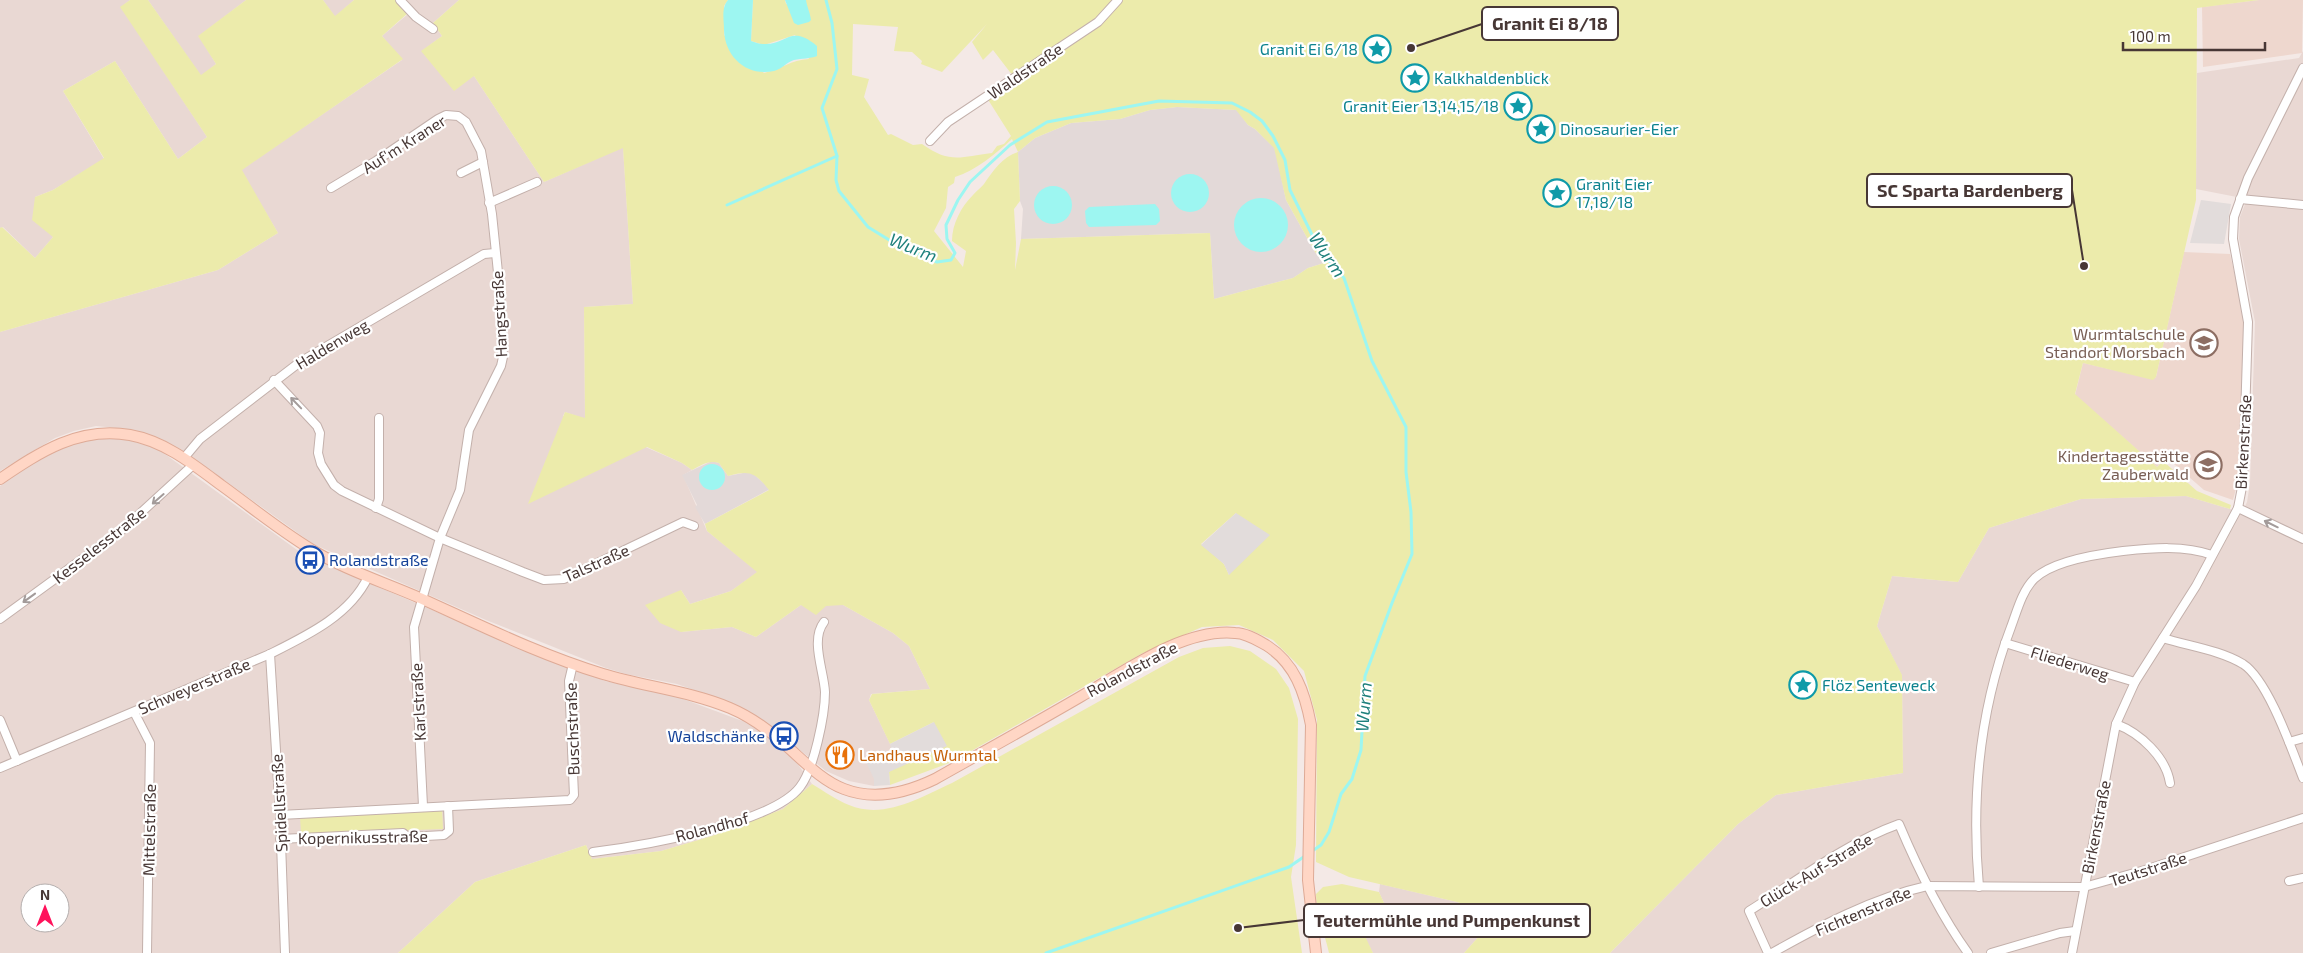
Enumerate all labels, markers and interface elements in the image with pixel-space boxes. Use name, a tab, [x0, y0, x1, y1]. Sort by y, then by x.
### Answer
callout: Granit Ei 8/18	[1482, 7, 1618, 40]
text: Granit Ei 8/18	[1492, 12, 1608, 34]
scale bar	[2123, 20, 2266, 52]
text: 100 m	[2130, 27, 2171, 45]
place icon: Granit Ei 6/18	[1362, 34, 1392, 64]
street label: Waldstraße	[984, 39, 1066, 103]
place label: Granit Ei 6/18	[1260, 39, 1358, 58]
place icon: Kalkhaldenblick	[1400, 63, 1430, 93]
place label: Kalkhaldenblick	[1434, 68, 1549, 87]
place icon: Granit Eier 13,14,15/18	[1503, 91, 1533, 121]
place label: Granit Eier 13,14,15/18	[1343, 96, 1499, 115]
street label: Auf'm Kraner	[358, 110, 450, 177]
place icon: Dinosaurier-Eier	[1526, 114, 1556, 144]
place label: Dinosaurier-Eier	[1560, 119, 1679, 138]
place label: Granit Eier 17,18/18	[1576, 174, 1653, 211]
callout: SC Sparta Bardenberg	[1867, 174, 2072, 207]
place icon: Granit Eier 17,18/18	[1542, 178, 1572, 208]
text: SC Sparta Bardenberg	[1877, 179, 2063, 201]
water label: Wurm	[886, 228, 941, 267]
water label: Wurm	[1305, 228, 1351, 281]
street label: Hangstraße	[487, 270, 510, 358]
street label: Haldenweg	[292, 314, 372, 373]
place label: Wurmtalschule Standort Morsbach	[2045, 324, 2185, 361]
school or university icon: Wurmtalschule Standort Morsbach	[2189, 328, 2219, 358]
street label: Birkenstraße	[2231, 394, 2254, 490]
one-way arrow	[290, 397, 302, 410]
place label: Kindertagesstätte Zauberwald	[2058, 446, 2189, 483]
school or university icon: Kindertagesstätte Zauberwald	[2193, 450, 2223, 480]
one-way arrow	[152, 493, 165, 504]
street label: Kesselesstraße	[48, 502, 149, 587]
one-way arrow	[2263, 518, 2278, 528]
street label: Talstraße	[560, 540, 632, 585]
bus stop icon: Rolandstraße	[295, 545, 325, 575]
place label: Rolandstraße	[329, 550, 429, 569]
one-way arrow	[23, 593, 37, 603]
street label: Rolandstraße	[1083, 637, 1180, 700]
street label: Fliederweg	[2029, 642, 2112, 683]
street label: Schweyerstraße	[135, 653, 253, 718]
street label: Karlstraße	[406, 662, 429, 742]
place icon: Flöz Senteweck	[1788, 670, 1818, 700]
place label: Flöz Senteweck	[1822, 675, 1935, 694]
water label: Wurm	[1350, 681, 1376, 733]
street label: Buschstraße	[560, 682, 583, 776]
bus stop icon: Waldschänke	[769, 721, 799, 751]
place label: Waldschänke	[667, 726, 765, 745]
restaurant icon: Landhaus Wurmtal	[825, 740, 855, 770]
place label: Landhaus Wurmtal	[859, 745, 998, 764]
street label: Spidellstraße	[266, 753, 291, 853]
street label: Birkenstraße	[2077, 779, 2114, 875]
street label: Mittelstraße	[138, 784, 159, 876]
street label: Rolandhof	[673, 807, 752, 845]
street label: Kopernikusstraße	[298, 826, 428, 847]
street label: Glück-Auf-Straße	[1756, 828, 1875, 911]
street label: Teutstraße	[2107, 847, 2189, 890]
street label: Fichtenstraße	[1812, 882, 1914, 939]
north arrow	[20, 883, 70, 933]
text: N	[40, 886, 50, 903]
callout: Teutermühle und Pumpenkunst	[1304, 904, 1590, 937]
text: Teutermühle und Pumpenkunst	[1314, 909, 1581, 931]

